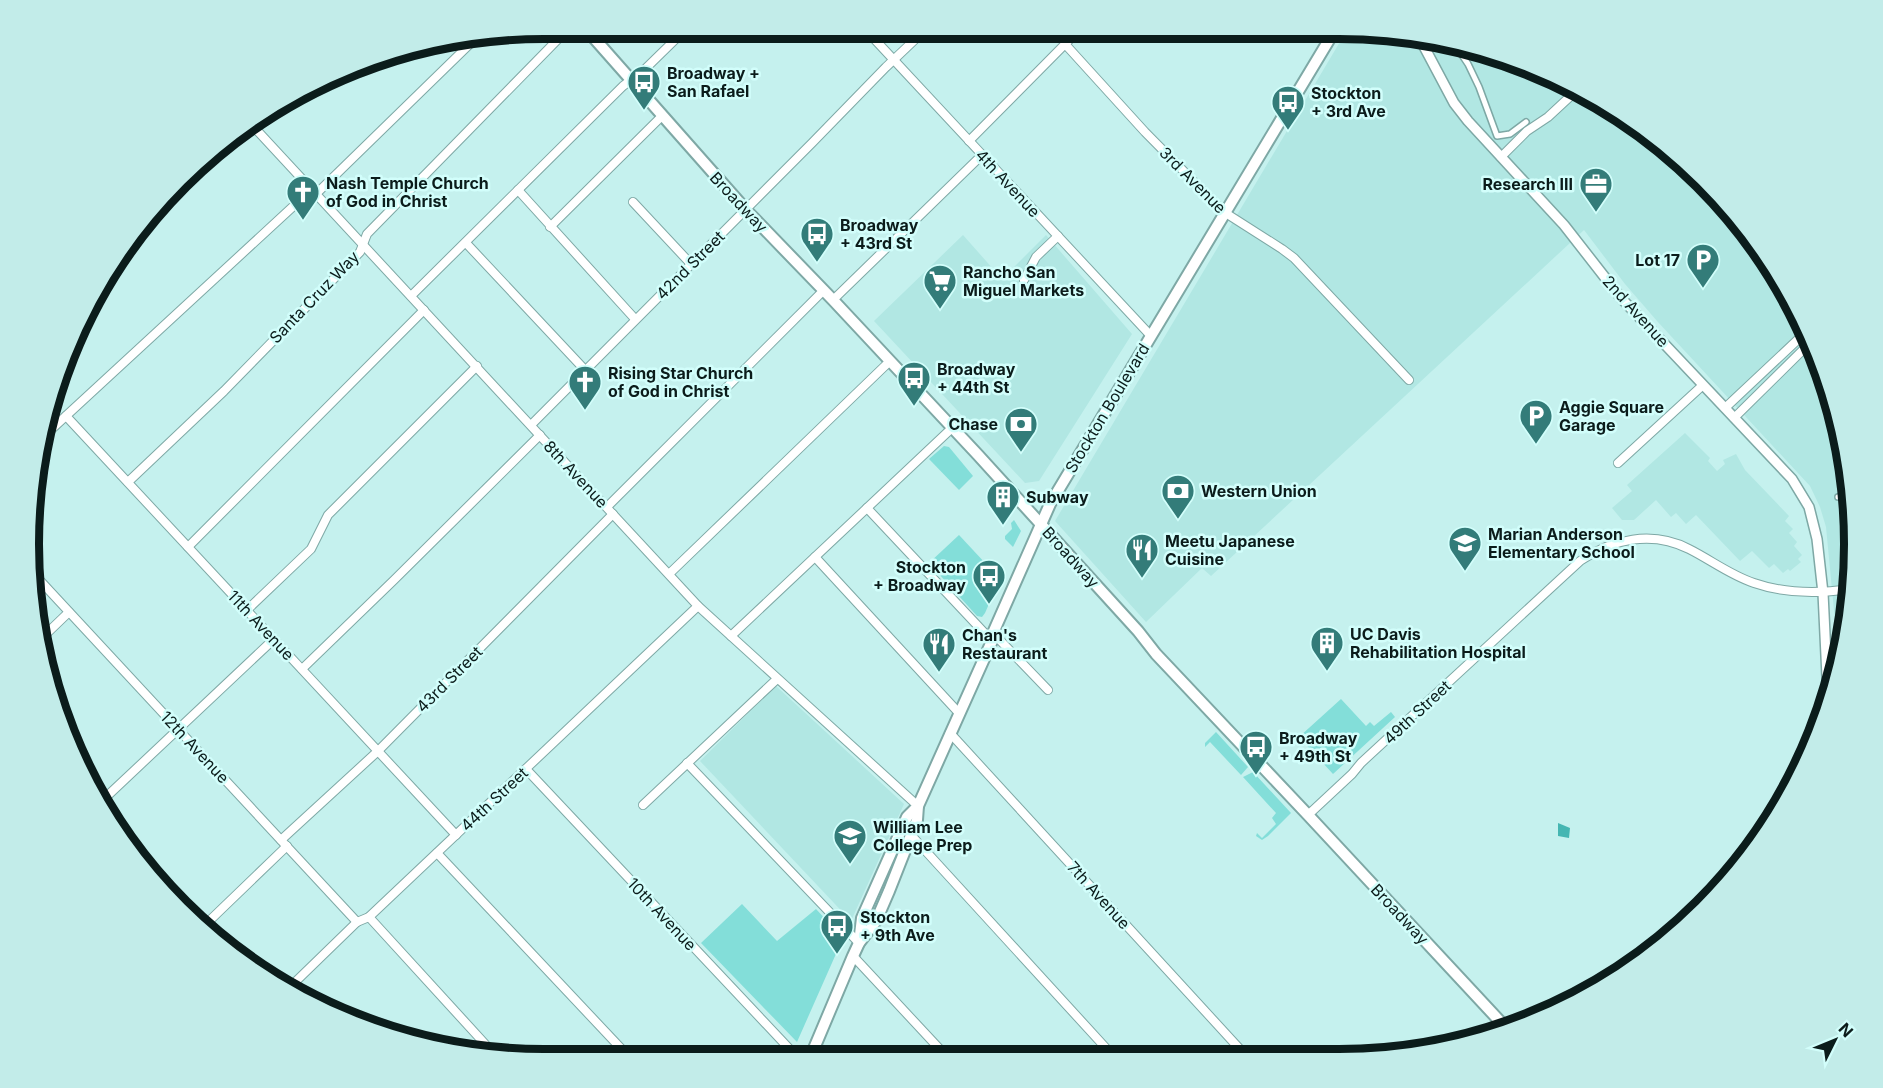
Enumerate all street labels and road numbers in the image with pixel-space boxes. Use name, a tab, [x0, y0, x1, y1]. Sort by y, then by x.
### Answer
street label: 3rd Avenue	[1155, 142, 1231, 218]
street label: 4th Avenue	[971, 145, 1045, 221]
street label: Broadway	[706, 168, 772, 236]
street label: 42nd Street	[651, 226, 729, 304]
street label: Santa Cruz Way	[265, 247, 363, 347]
street label: 2nd Avenue	[1599, 271, 1673, 351]
street label: Stockton Boulevard	[1060, 340, 1154, 476]
street label: 8th Avenue	[540, 436, 612, 512]
street label: Broadway	[1038, 522, 1104, 592]
street label: 11th Avenue	[223, 586, 299, 664]
street label: 43rd Street	[412, 642, 486, 716]
street label: 49th Street	[1379, 676, 1455, 748]
street label: 12th Avenue	[156, 707, 234, 787]
street label: 44th Street	[456, 763, 532, 835]
street label: 7th Avenue	[1063, 857, 1135, 933]
street label: 10th Avenue	[623, 873, 701, 955]
street label: Broadway	[1367, 880, 1433, 948]

